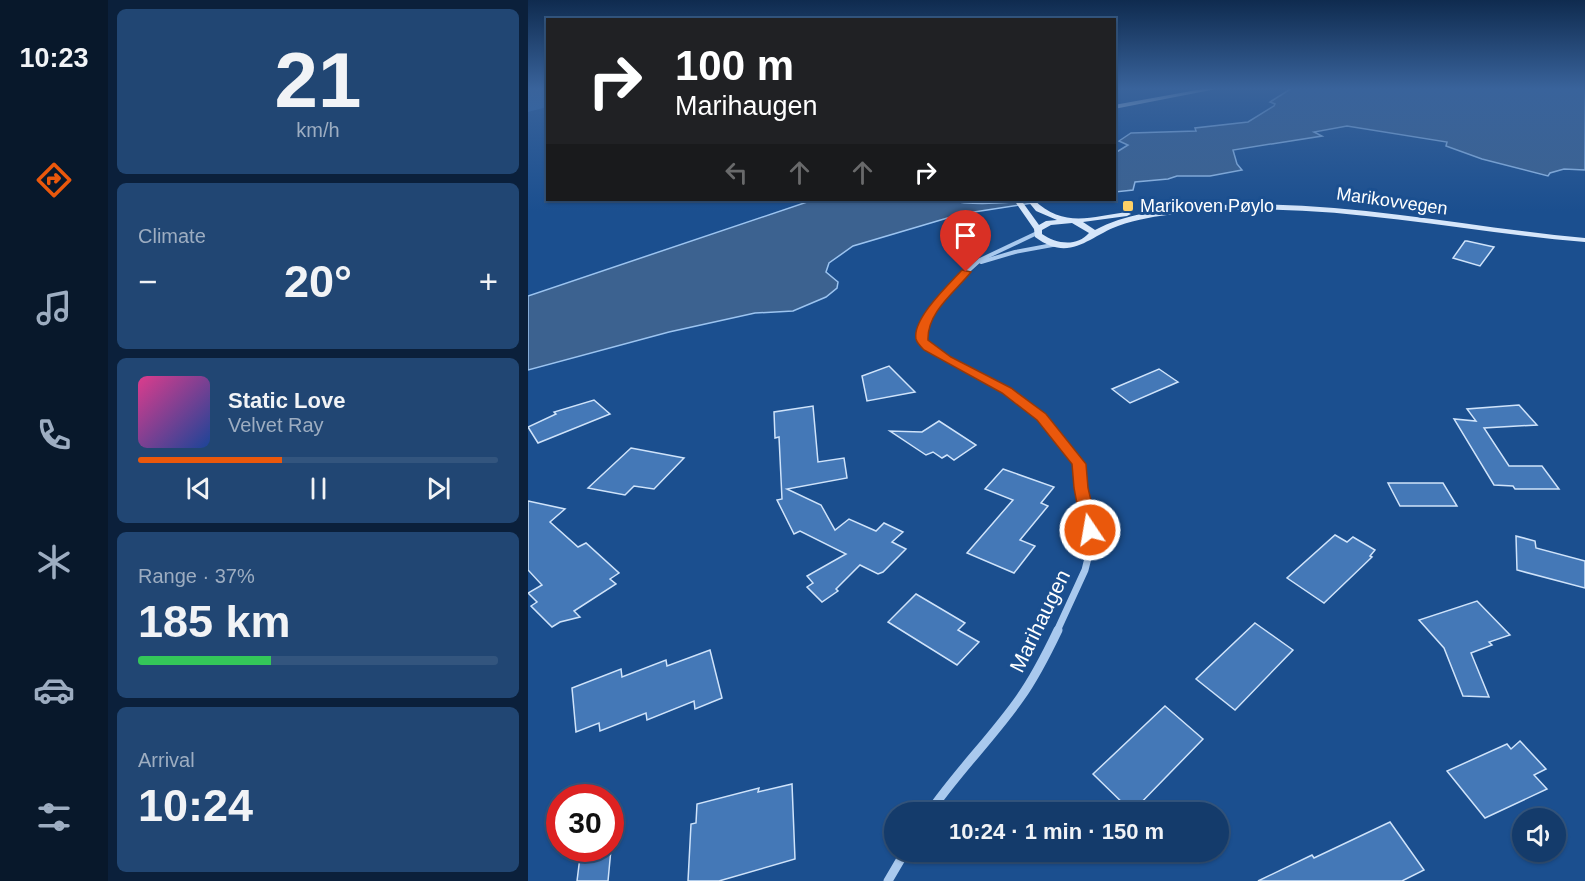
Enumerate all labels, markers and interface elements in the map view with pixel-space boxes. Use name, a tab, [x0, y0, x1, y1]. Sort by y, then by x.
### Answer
text: 21	[275, 36, 361, 124]
icon: right	[576, 42, 654, 120]
text: 100 m	[675, 42, 794, 89]
text: 10:23	[19, 43, 89, 73]
text: Marihaugen	[675, 91, 818, 121]
text: km/h	[296, 119, 340, 141]
icon: left	[720, 156, 753, 189]
icon: ahead	[783, 156, 816, 189]
icon: ahead	[846, 156, 879, 189]
icon: right	[909, 156, 942, 189]
icon: directions	[33, 159, 75, 201]
street label: Marikovvegen	[1335, 183, 1449, 219]
place label: Marikoven Pøylo	[1140, 196, 1274, 216]
marker: Marikoven Pøylo	[1121, 199, 1135, 213]
pin	[940, 210, 991, 272]
icon: arrive	[949, 219, 982, 252]
text: Climate	[138, 225, 206, 247]
text: 20°	[284, 256, 352, 307]
text: −	[138, 263, 157, 300]
text: +	[479, 263, 498, 300]
icon: music	[33, 287, 75, 329]
text: Static Love	[228, 388, 345, 413]
icon: phone	[33, 414, 75, 456]
text: Velvet Ray	[228, 414, 324, 436]
icon: previous	[182, 472, 215, 505]
icon: pause	[302, 472, 335, 505]
icon: next	[422, 472, 455, 505]
position arrow	[1058, 498, 1122, 562]
icon: climate	[33, 541, 75, 583]
text: Range · 37%	[138, 565, 255, 587]
street label: Marihaugen	[1005, 566, 1074, 676]
text: 185 km	[138, 596, 291, 647]
icon: car	[33, 669, 75, 711]
text: Arrival	[138, 749, 195, 771]
text: 10:24	[138, 780, 253, 831]
speed limit sign: 30	[546, 784, 624, 862]
icon: filters	[33, 796, 75, 838]
map controls	[1512, 808, 1566, 862]
button: sound	[1512, 808, 1566, 862]
text: 10:24 · 1 min · 150 m	[949, 819, 1164, 844]

